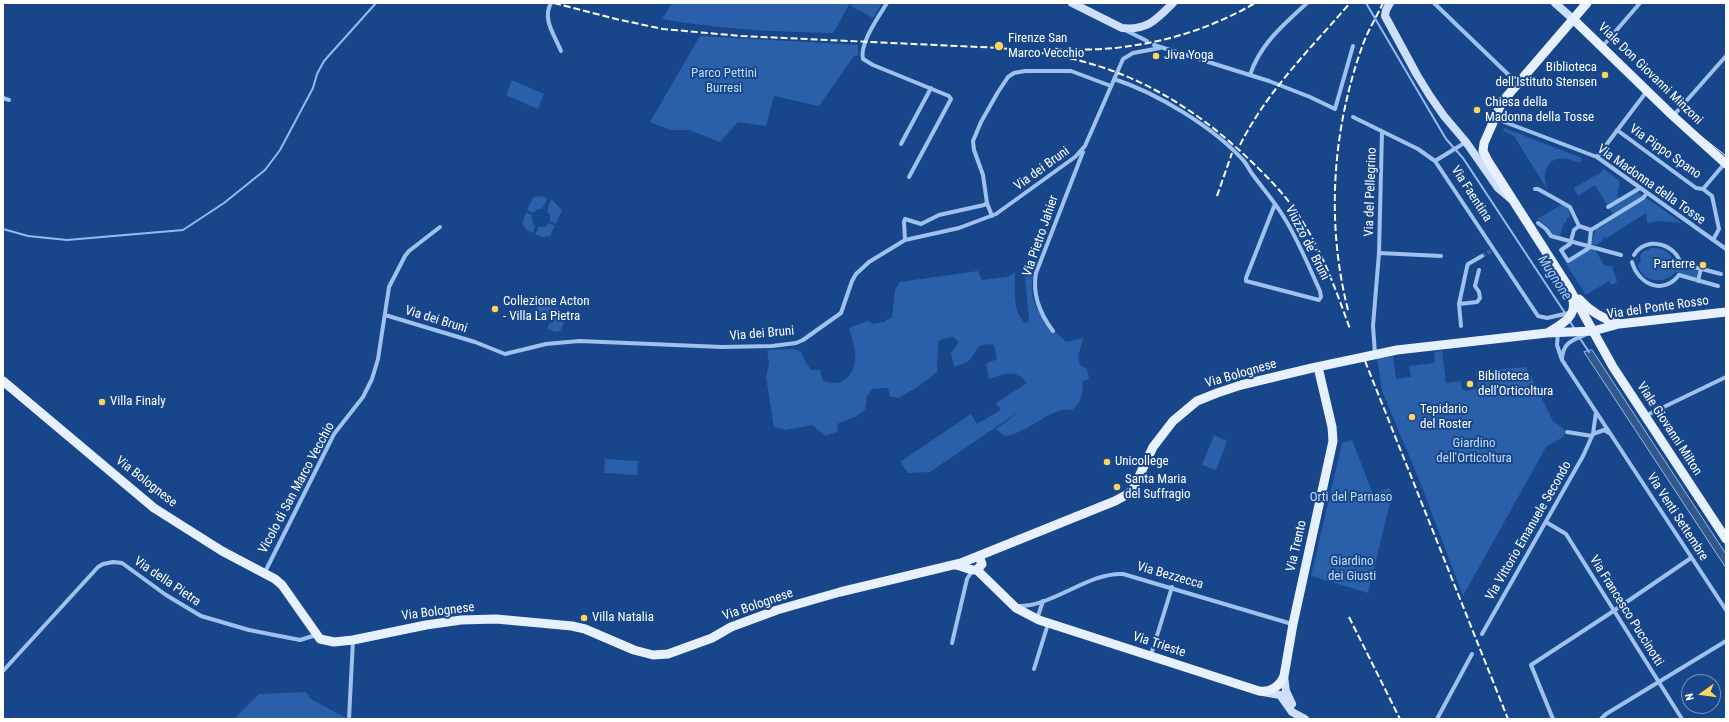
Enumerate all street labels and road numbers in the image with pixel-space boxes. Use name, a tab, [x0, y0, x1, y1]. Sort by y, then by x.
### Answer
street label: Viale Don Giovanni Minzoni	[1594, 20, 1706, 128]
street label: Via Pippo Spano	[1626, 121, 1704, 183]
street label: Via Madonna della Tosse	[1594, 142, 1708, 228]
street label: Via dei Bruni	[1011, 144, 1073, 194]
street label: Via del Pellegrino	[1362, 147, 1380, 237]
street label: Via Faentina	[1447, 163, 1495, 225]
street label: Via Pietro Jahier	[1020, 193, 1062, 279]
street label: Viuzzo de' Bruni	[1282, 203, 1332, 283]
street label: Via del Ponte Rosso	[1606, 293, 1710, 323]
street label: Via dei Bruni	[403, 303, 469, 337]
street label: Via dei Bruni	[729, 323, 795, 345]
street label: Via Bolognese	[1204, 356, 1278, 392]
street label: Viale Giovanni Milton	[1633, 379, 1705, 479]
street label: Vicolo di San Marco Vecchio	[256, 420, 338, 556]
street label: Via Bolognese	[112, 453, 180, 511]
street label: Via Vittorio Emanuele Secondo	[1483, 459, 1575, 603]
street label: Via Venti Settembre	[1643, 470, 1711, 564]
street label: Via Trento	[1284, 519, 1310, 573]
street label: Via Francesco Puccinotti	[1586, 553, 1666, 669]
street label: Via della Pietra	[131, 554, 203, 610]
street label: Via Bezzecca	[1135, 559, 1205, 593]
street label: Via Bolognese	[721, 586, 795, 624]
street label: Via Bolognese	[401, 600, 475, 624]
street label: Via Trieste	[1131, 629, 1187, 661]

